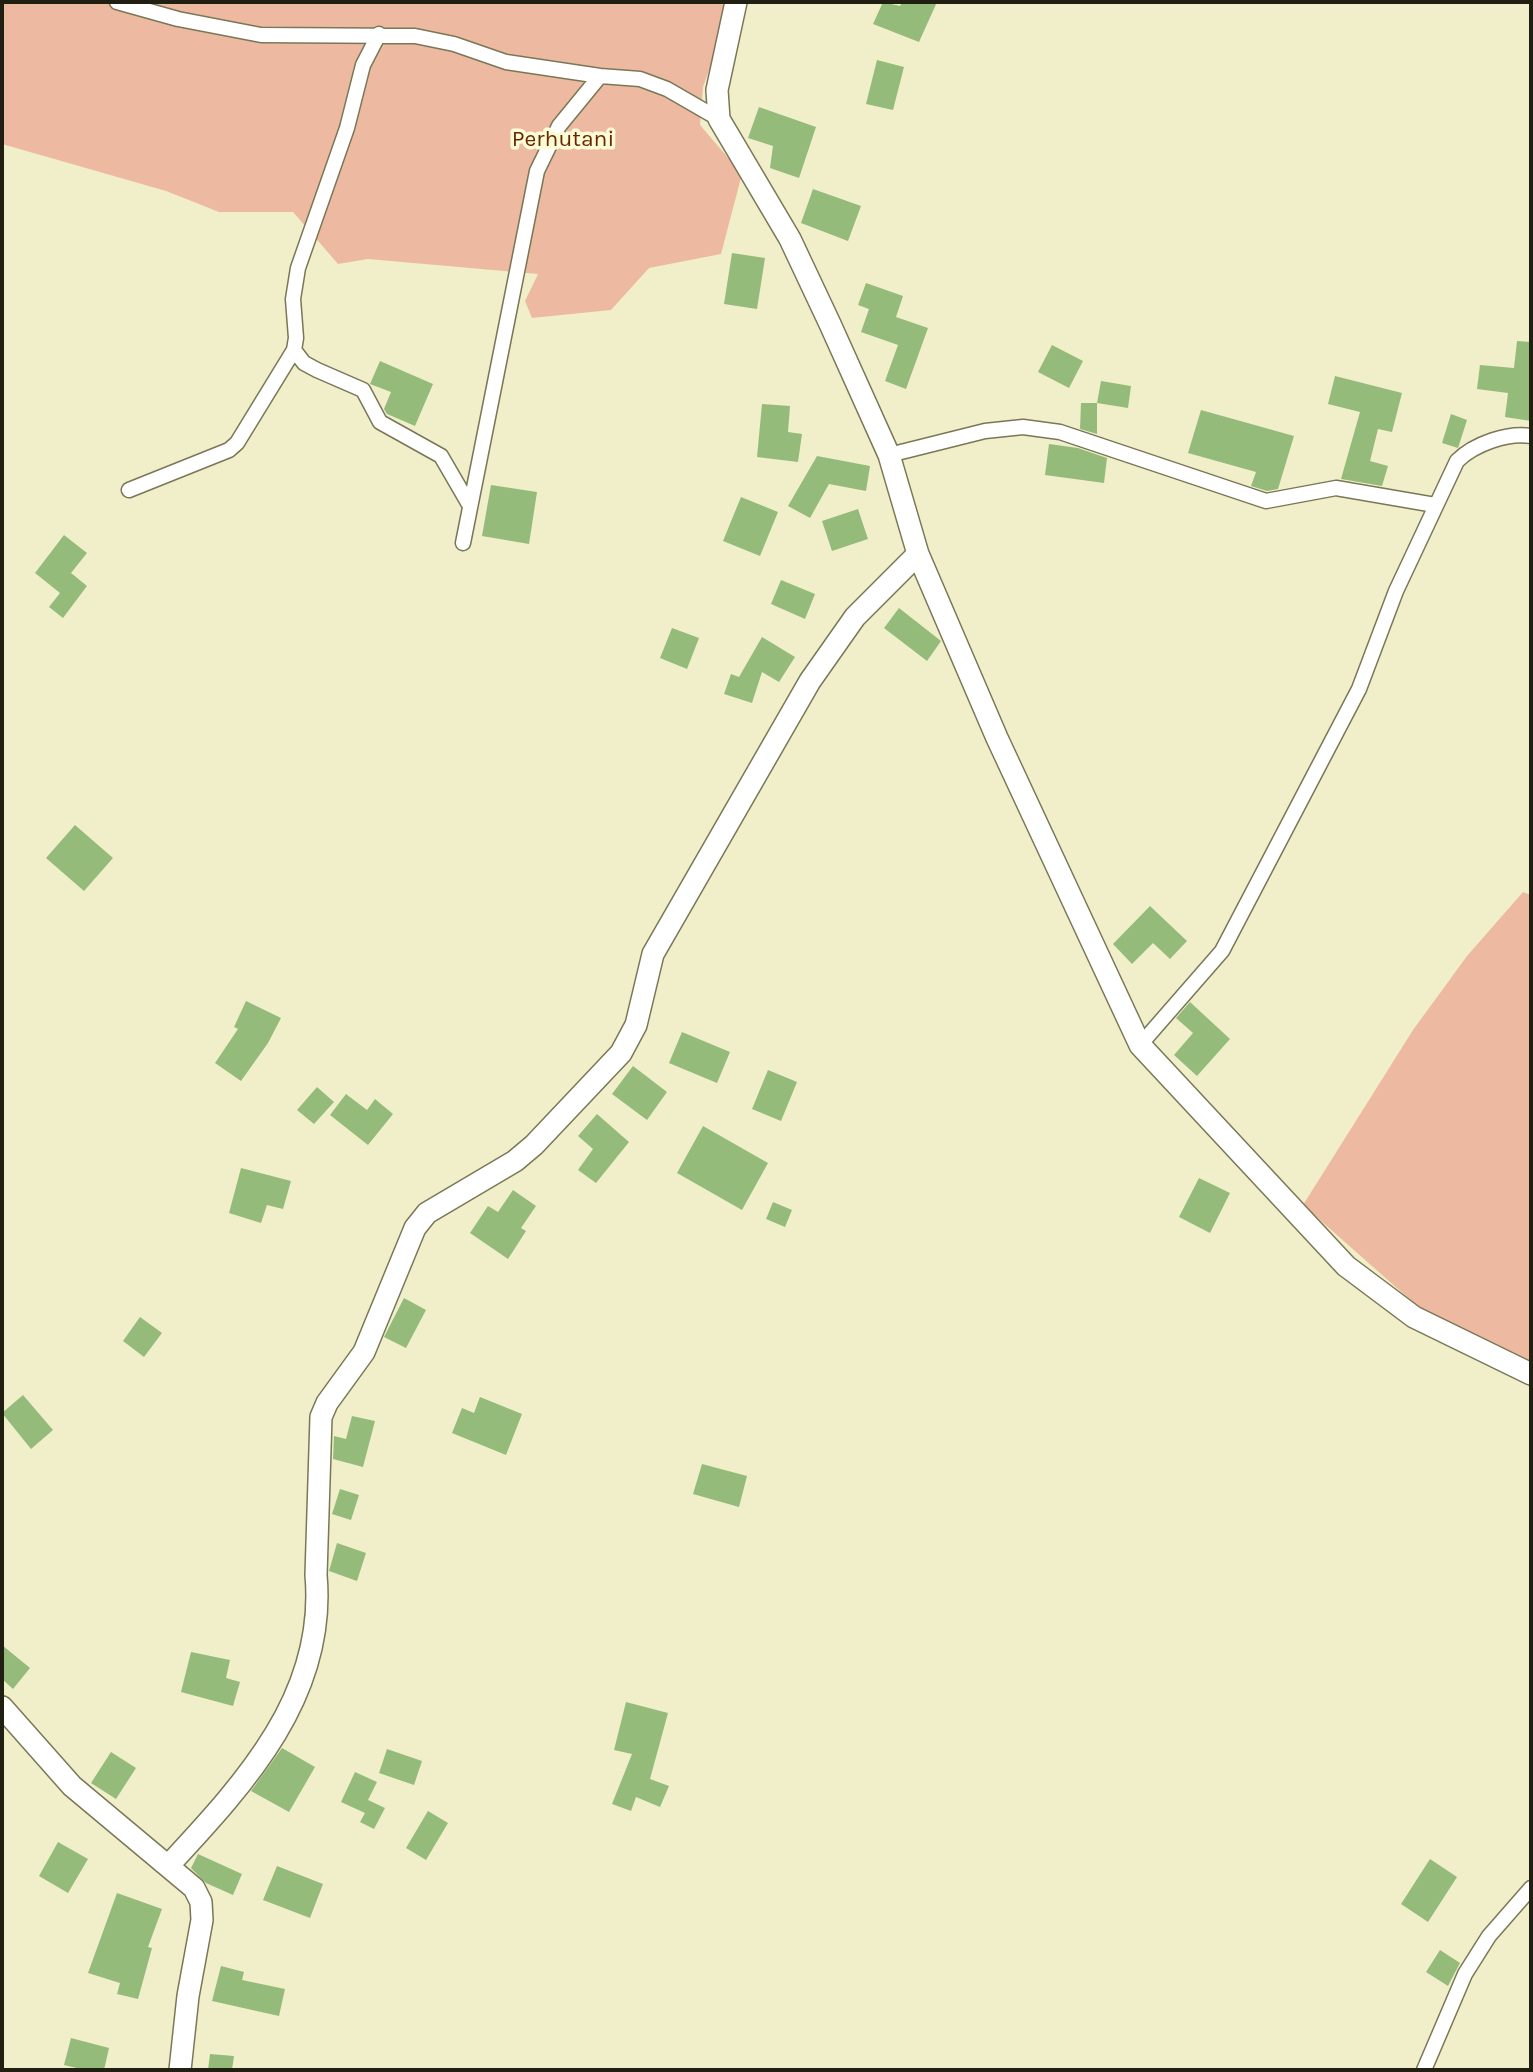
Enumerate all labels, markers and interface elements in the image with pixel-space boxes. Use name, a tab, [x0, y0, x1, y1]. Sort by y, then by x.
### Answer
park label: Perhutani	[512, 125, 614, 153]

